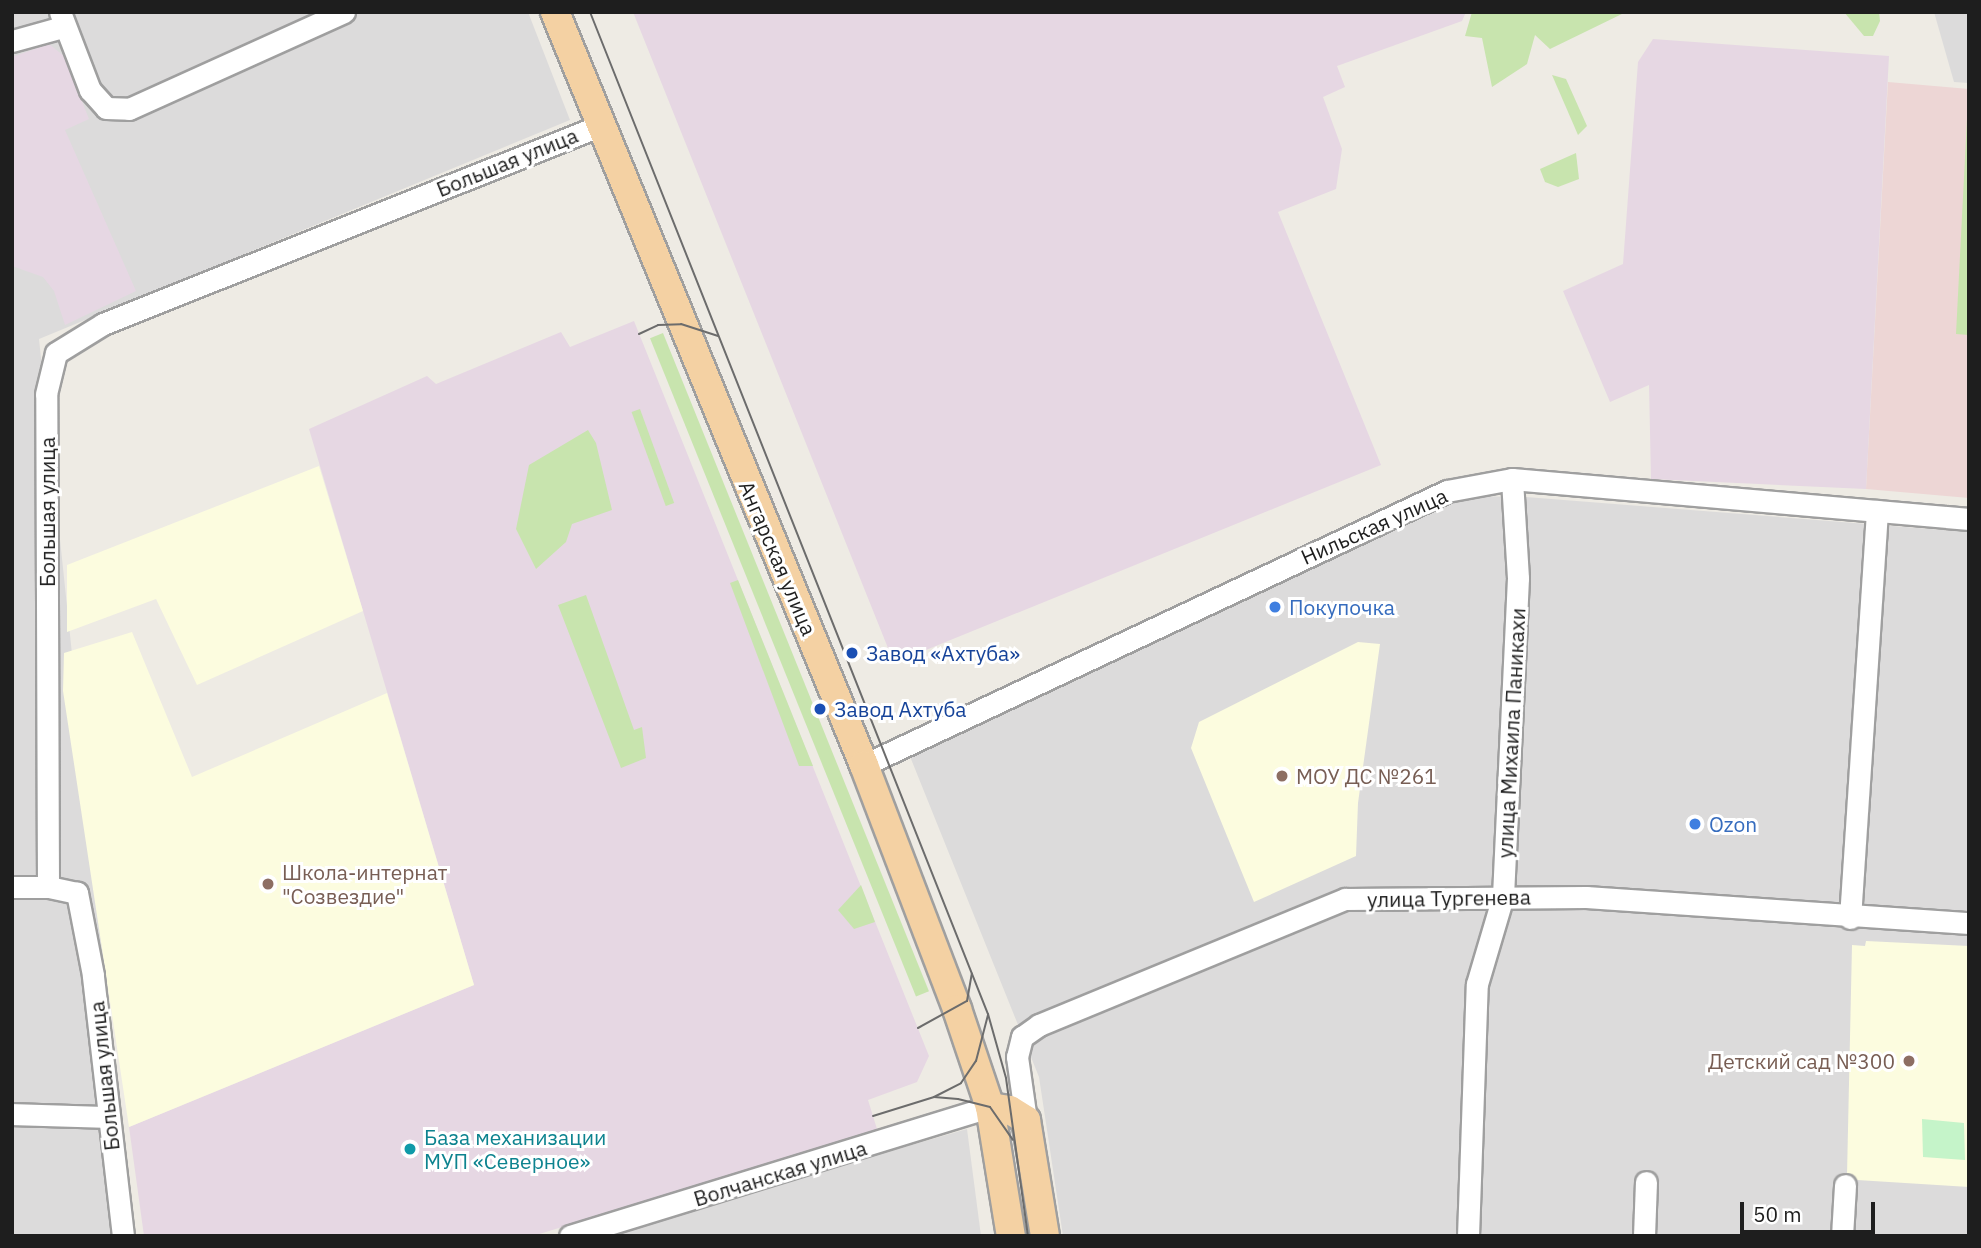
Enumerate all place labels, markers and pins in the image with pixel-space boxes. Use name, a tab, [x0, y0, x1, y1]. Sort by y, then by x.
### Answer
place label: Покупочка	[1289, 594, 1395, 620]
marker: Покупочка	[1267, 599, 1283, 615]
place label: Завод «Ахтуба»	[866, 640, 1020, 666]
marker: Завод «Ахтуба»	[844, 645, 860, 661]
place label: Завод Ахтуба	[834, 696, 967, 722]
marker: Завод Ахтуба	[812, 701, 828, 717]
place label: МОУ ДС №261	[1296, 763, 1437, 789]
marker: МОУ ДС №261	[1274, 768, 1290, 784]
place label: Ozon	[1709, 811, 1757, 837]
marker: Ozon	[1687, 816, 1703, 832]
place label: Школа-интернат "Созвездие"	[282, 859, 447, 909]
marker: Школа-интернат "Созвездие"	[260, 876, 276, 892]
place label: Детский сад №300	[1708, 1048, 1895, 1074]
marker: Детский сад №300	[1901, 1053, 1917, 1069]
place label: База механизации МУП «Северное»	[424, 1124, 606, 1174]
marker: База механизации МУП «Северное»	[402, 1141, 418, 1157]

